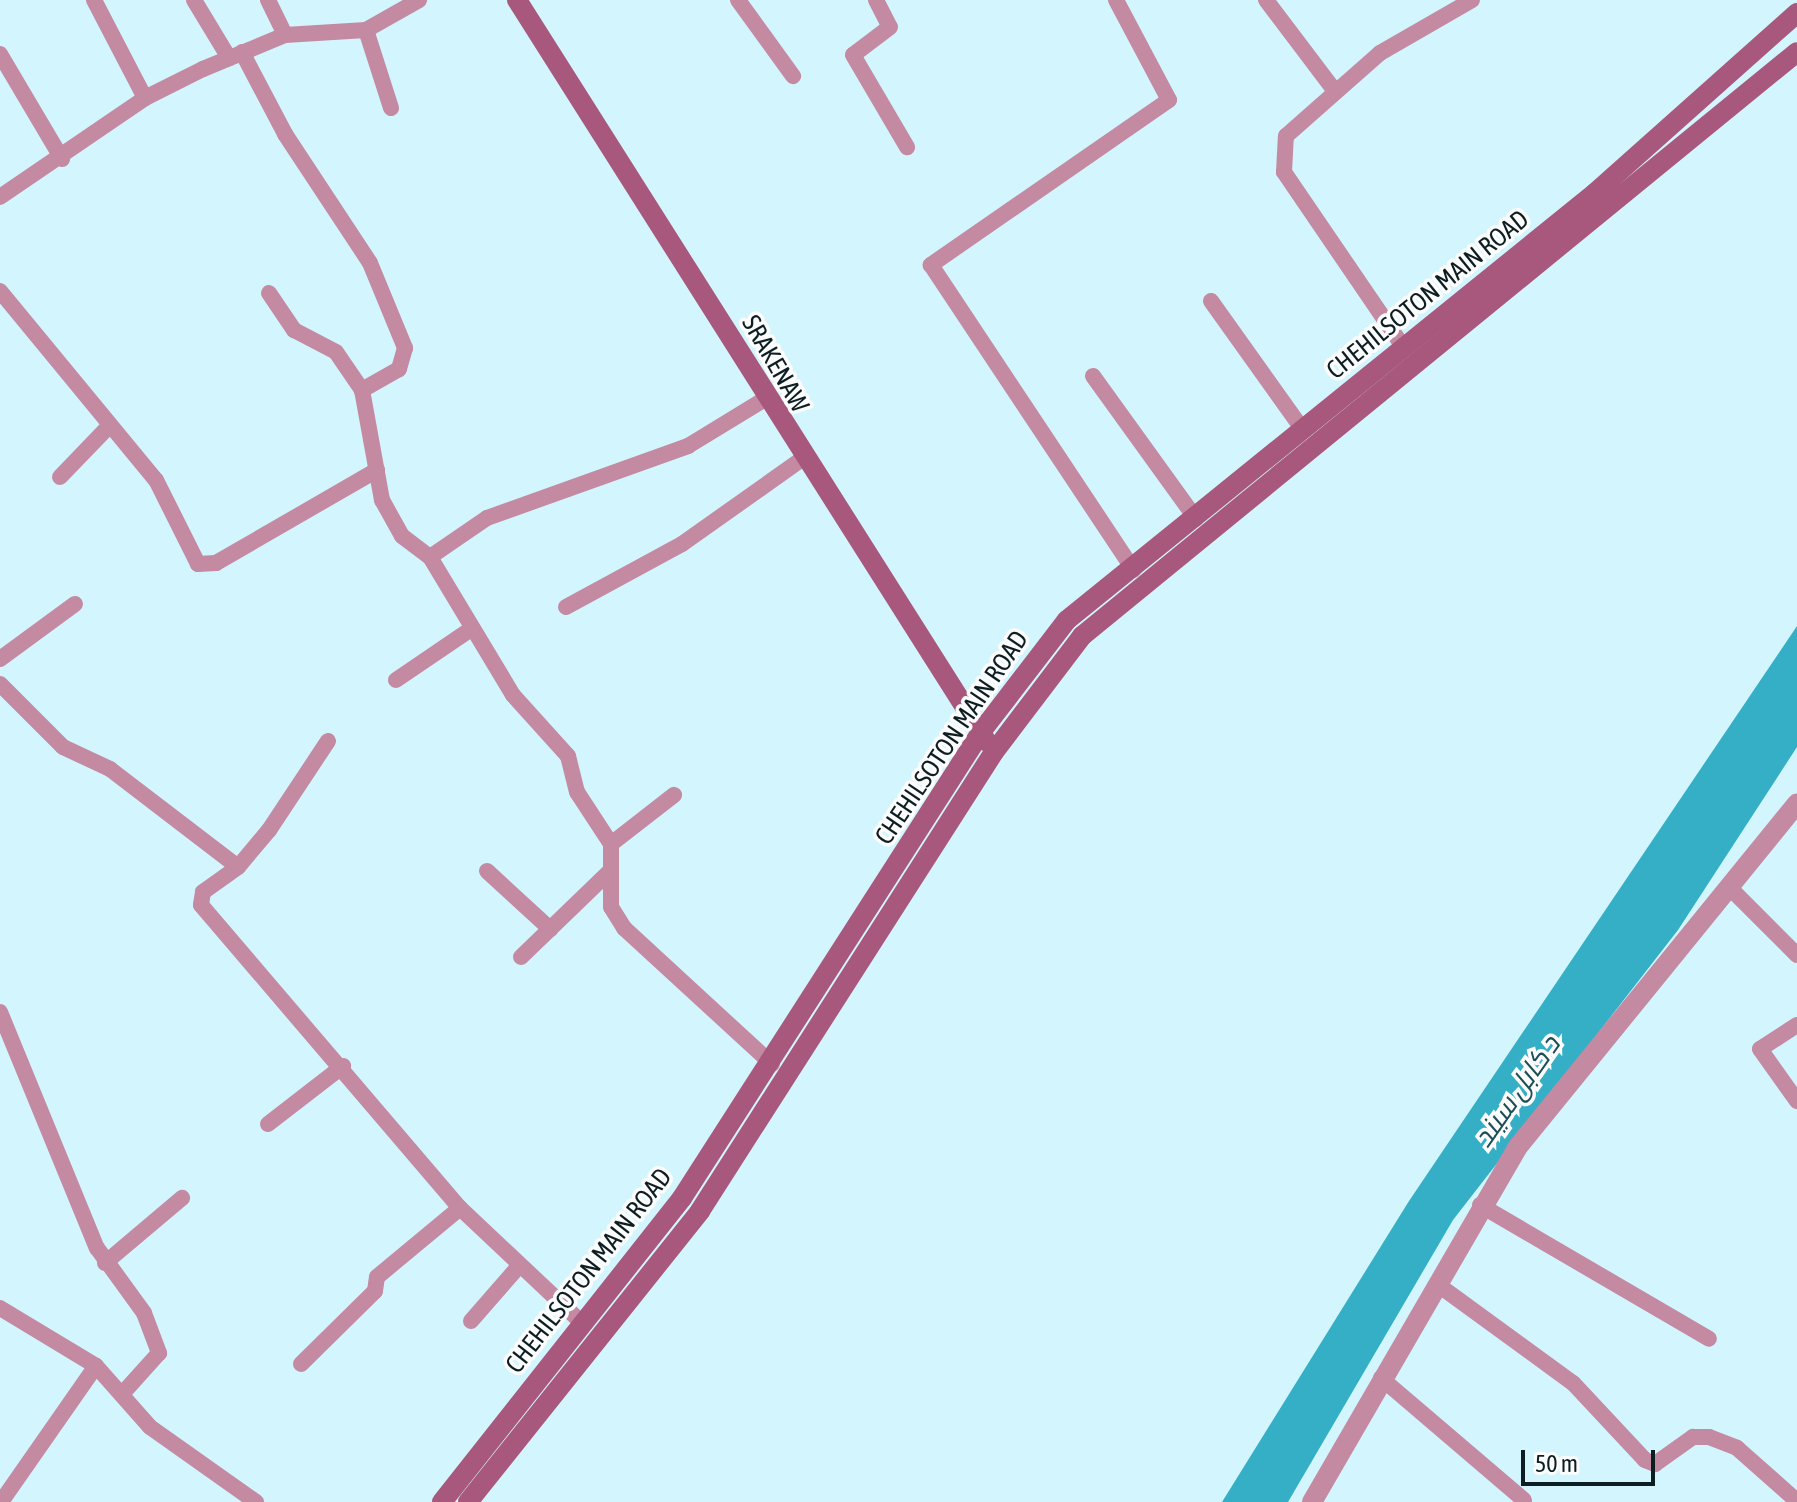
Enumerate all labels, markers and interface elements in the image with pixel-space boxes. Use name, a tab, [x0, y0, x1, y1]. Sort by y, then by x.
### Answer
street label: CHEHILSOTON MAIN ROAD	[1321, 204, 1535, 386]
street label: SRAKENAW	[735, 310, 815, 418]
street label: CHEHILSOTON MAIN ROAD	[869, 625, 1035, 851]
water label: د کابل سيند	[1465, 1029, 1567, 1153]
street label: CHEHILSOTON MAIN ROAD	[499, 1162, 679, 1380]
scale bar	[1525, 1434, 1659, 1484]
text: 50 m	[1535, 1450, 1578, 1477]

